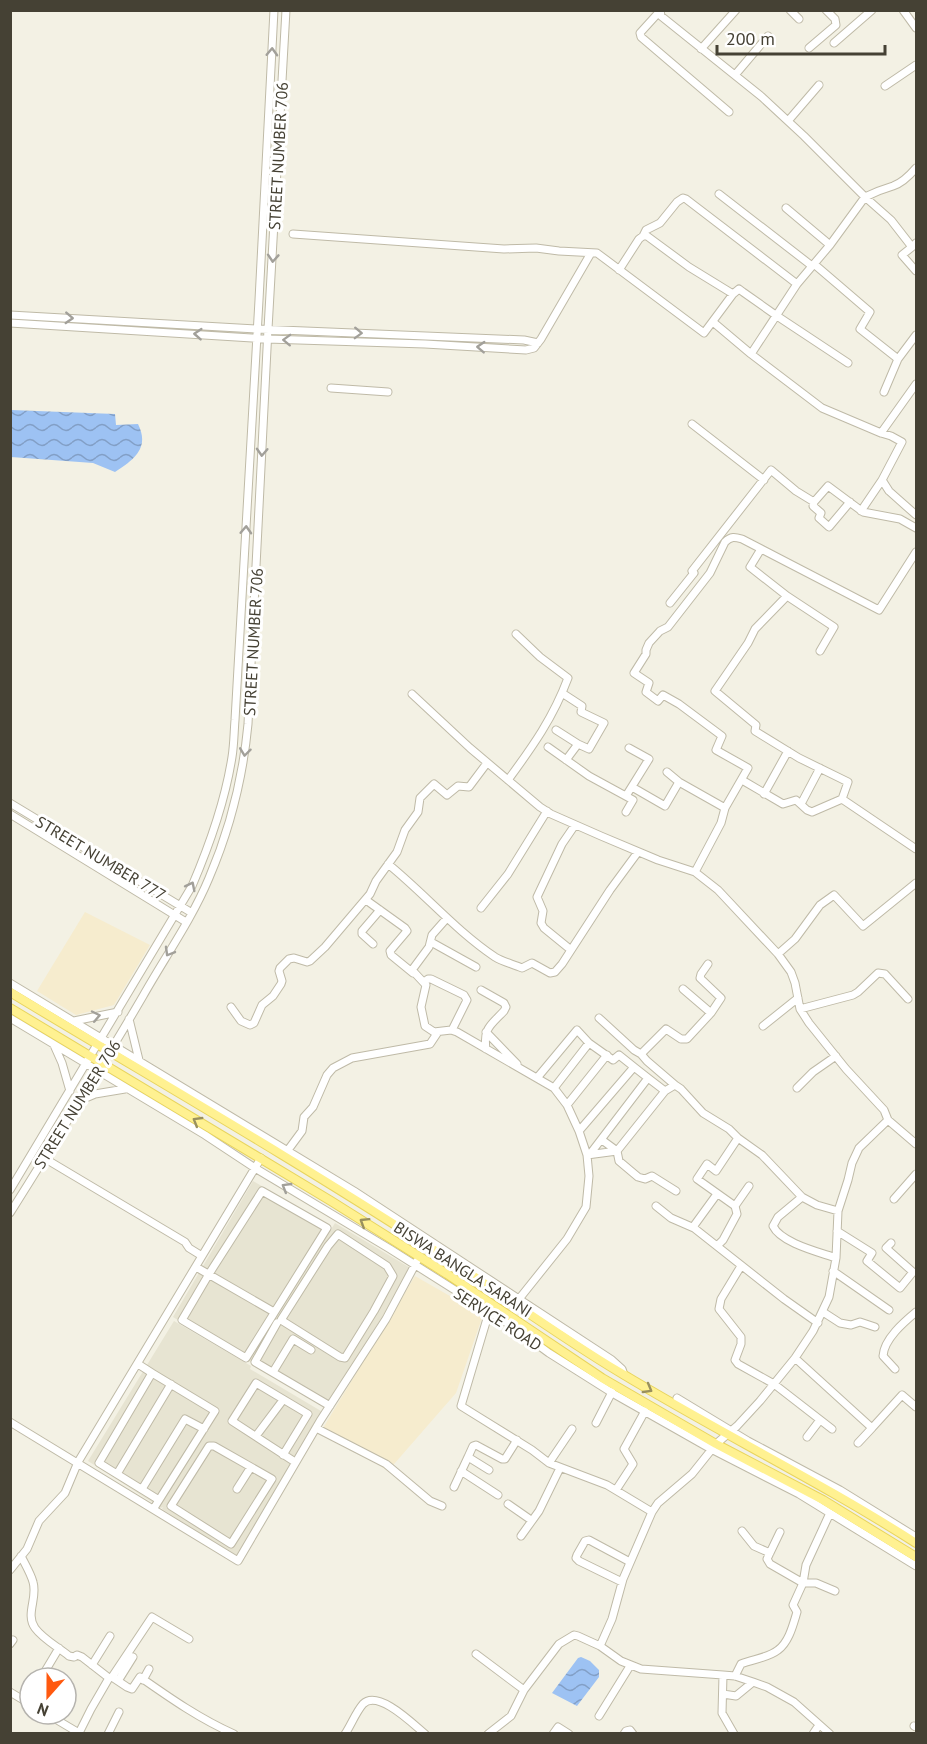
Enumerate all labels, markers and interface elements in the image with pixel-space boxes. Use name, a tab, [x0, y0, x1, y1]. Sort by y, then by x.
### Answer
scale bar	[717, 18, 885, 56]
text: 200 m	[726, 27, 775, 50]
one-way arrow	[265, 48, 278, 57]
street label: STREET NUMBER 706	[264, 81, 292, 231]
one-way arrow	[266, 253, 279, 262]
one-way arrow	[64, 311, 73, 324]
one-way arrow	[353, 327, 362, 340]
one-way arrow	[194, 328, 203, 341]
one-way arrow	[282, 333, 291, 346]
one-way arrow	[477, 341, 486, 354]
one-way arrow	[256, 448, 269, 457]
one-way arrow	[239, 526, 252, 535]
street label: STREET NUMBER 706	[239, 567, 267, 717]
one-way arrow	[239, 747, 252, 756]
street label: STREET NUMBER 777	[32, 811, 170, 905]
one-way arrow	[184, 881, 196, 892]
one-way arrow	[164, 946, 176, 956]
one-way arrow	[90, 1011, 100, 1024]
street label: STREET NUMBER 706	[29, 1036, 125, 1172]
one-way arrow	[193, 1116, 203, 1128]
one-way arrow	[282, 1183, 292, 1194]
one-way arrow	[360, 1217, 370, 1229]
street label: BISWA BANGLA SARANI	[390, 1217, 536, 1321]
street label: SERVICE ROAD	[450, 1283, 546, 1355]
one-way arrow	[642, 1382, 652, 1393]
north arrow	[18, 1666, 78, 1726]
text: N	[34, 1699, 51, 1721]

